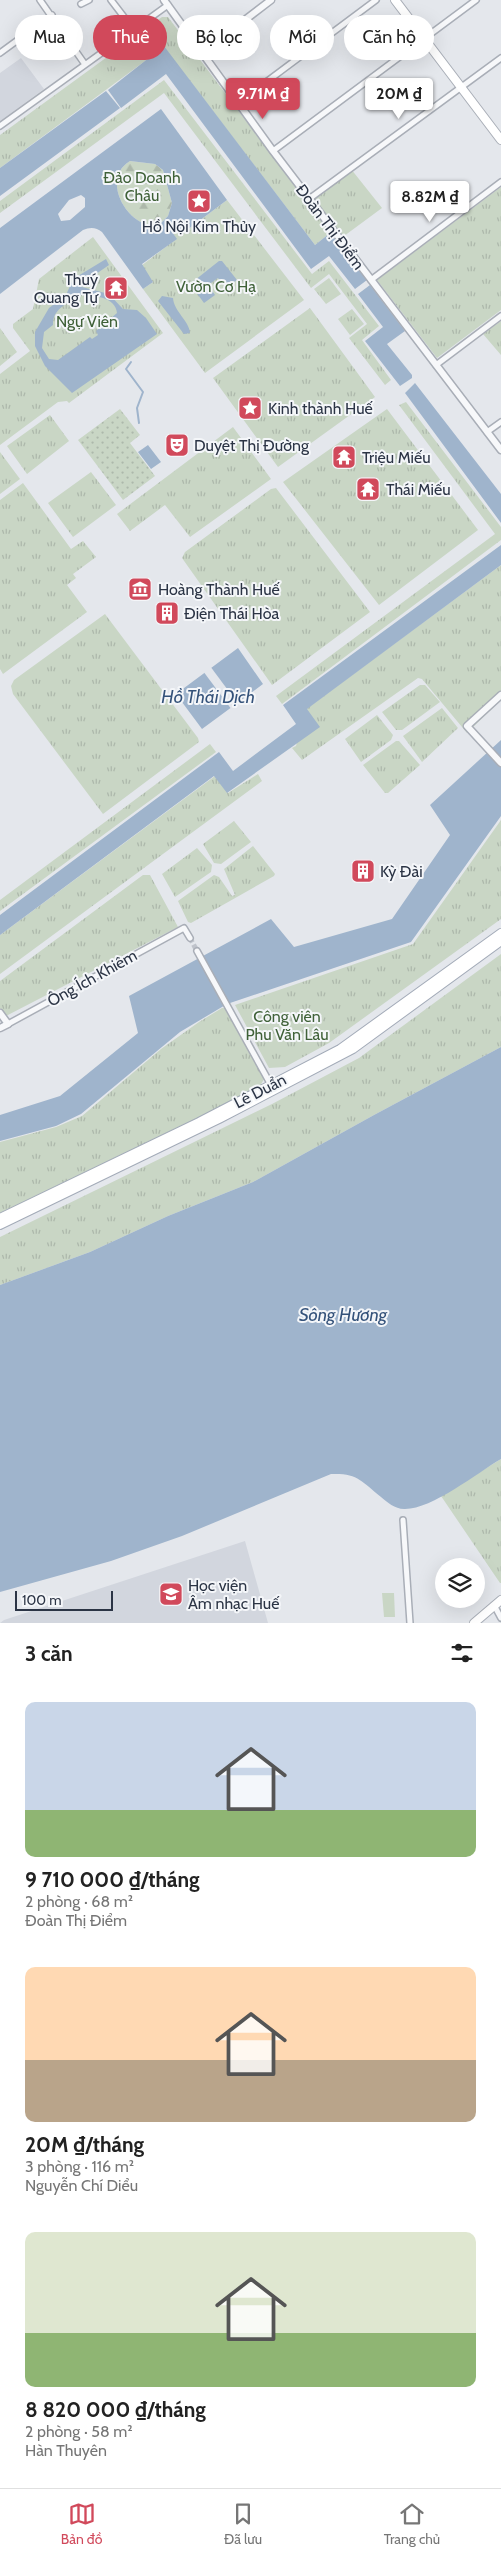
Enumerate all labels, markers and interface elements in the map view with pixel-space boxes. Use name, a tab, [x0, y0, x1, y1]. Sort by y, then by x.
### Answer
chip: Mua	[15, 15, 83, 60]
chip: Thuê	[93, 15, 167, 60]
chip: Bộ lọc	[177, 15, 260, 60]
chip: Mới	[270, 15, 334, 60]
chip: Căn hộ	[344, 15, 434, 60]
pin: 9.71M ₫	[217, 78, 309, 120]
pin: 20M ₫	[364, 78, 434, 120]
text: 9.71M ₫	[237, 84, 289, 103]
text: 20M ₫	[376, 84, 422, 103]
park label: Đảo Doanh Châu	[103, 168, 181, 205]
pin: 8.82M ₫	[384, 180, 476, 223]
street label: Đoàn Thị Điểm	[292, 181, 368, 273]
text: 8.82M ₫	[401, 187, 459, 206]
place icon: Hồ Nội Kim Thủy	[186, 188, 212, 214]
place label: Hồ Nội Kim Thủy	[142, 217, 256, 236]
place label: Thuý Quang Tự	[34, 270, 100, 307]
temple icon: Thuý Quang Tự	[103, 275, 129, 301]
park label: Vườn Cơ Hạ	[176, 277, 256, 296]
park label: Ngự Viên	[56, 312, 118, 331]
place icon: Kinh thành Huế	[237, 395, 263, 421]
place label: Kinh thành Huế	[268, 399, 374, 418]
theatre icon: Duyệt Thị Đường	[164, 432, 190, 458]
place label: Duyệt Thị Đường	[194, 436, 310, 455]
temple icon: Triệu Miếu	[331, 444, 357, 470]
place label: Triệu Miếu	[362, 448, 431, 467]
temple icon: Thái Miếu	[355, 476, 381, 502]
place label: Thái Miếu	[386, 480, 451, 499]
museum icon: Hoàng Thành Huế	[127, 576, 153, 602]
place label: Hoàng Thành Huế	[158, 580, 281, 599]
building icon: Điện Thái Hòa	[154, 600, 180, 626]
place label: Điện Thái Hòa	[184, 604, 279, 623]
water label: Hồ Thái Dịch	[161, 686, 255, 708]
building icon: Kỳ Đài	[350, 858, 376, 884]
place label: Kỳ Đài	[380, 862, 423, 881]
street label: Ông Ích Khiêm	[44, 946, 140, 1010]
park label: Công viên Phu Văn Lâu	[245, 1007, 329, 1044]
street label: Lê Duẩn	[231, 1070, 289, 1112]
water label: Sông Hương	[299, 1304, 388, 1326]
map controls	[435, 1558, 485, 1608]
button: layers	[435, 1558, 485, 1608]
place label: Học viện Âm nhạc Huế	[188, 1576, 280, 1613]
school or university icon: Học viện Âm nhạc Huế	[158, 1581, 184, 1607]
scale bar	[15, 1588, 112, 1611]
text: 100 m	[22, 1591, 62, 1609]
icon: filters	[448, 1639, 476, 1667]
text: 3 căn	[25, 1641, 73, 1666]
icon: home	[206, 1734, 296, 1824]
text: 9 710 000 ₫/tháng	[25, 1867, 200, 1892]
text: 2 phòng · 68 m²	[25, 1892, 133, 1911]
text: Đoàn Thị Điểm	[25, 1911, 127, 1930]
icon: home	[206, 1999, 296, 2089]
text: 20M ₫/tháng	[25, 2132, 144, 2157]
text: 3 phòng · 116 m²	[25, 2157, 134, 2176]
text: Nguyễn Chí Diểu	[25, 2176, 138, 2195]
icon: home	[206, 2264, 296, 2354]
text: 8 820 000 ₫/tháng	[25, 2397, 206, 2422]
text: 2 phòng · 58 m²	[25, 2422, 133, 2441]
text: Hàn Thuyên	[25, 2441, 107, 2460]
tab: Bản đồ	[61, 2500, 102, 2548]
tab: Đã lưu	[224, 2500, 262, 2548]
tab: Trang chủ	[384, 2500, 440, 2548]

